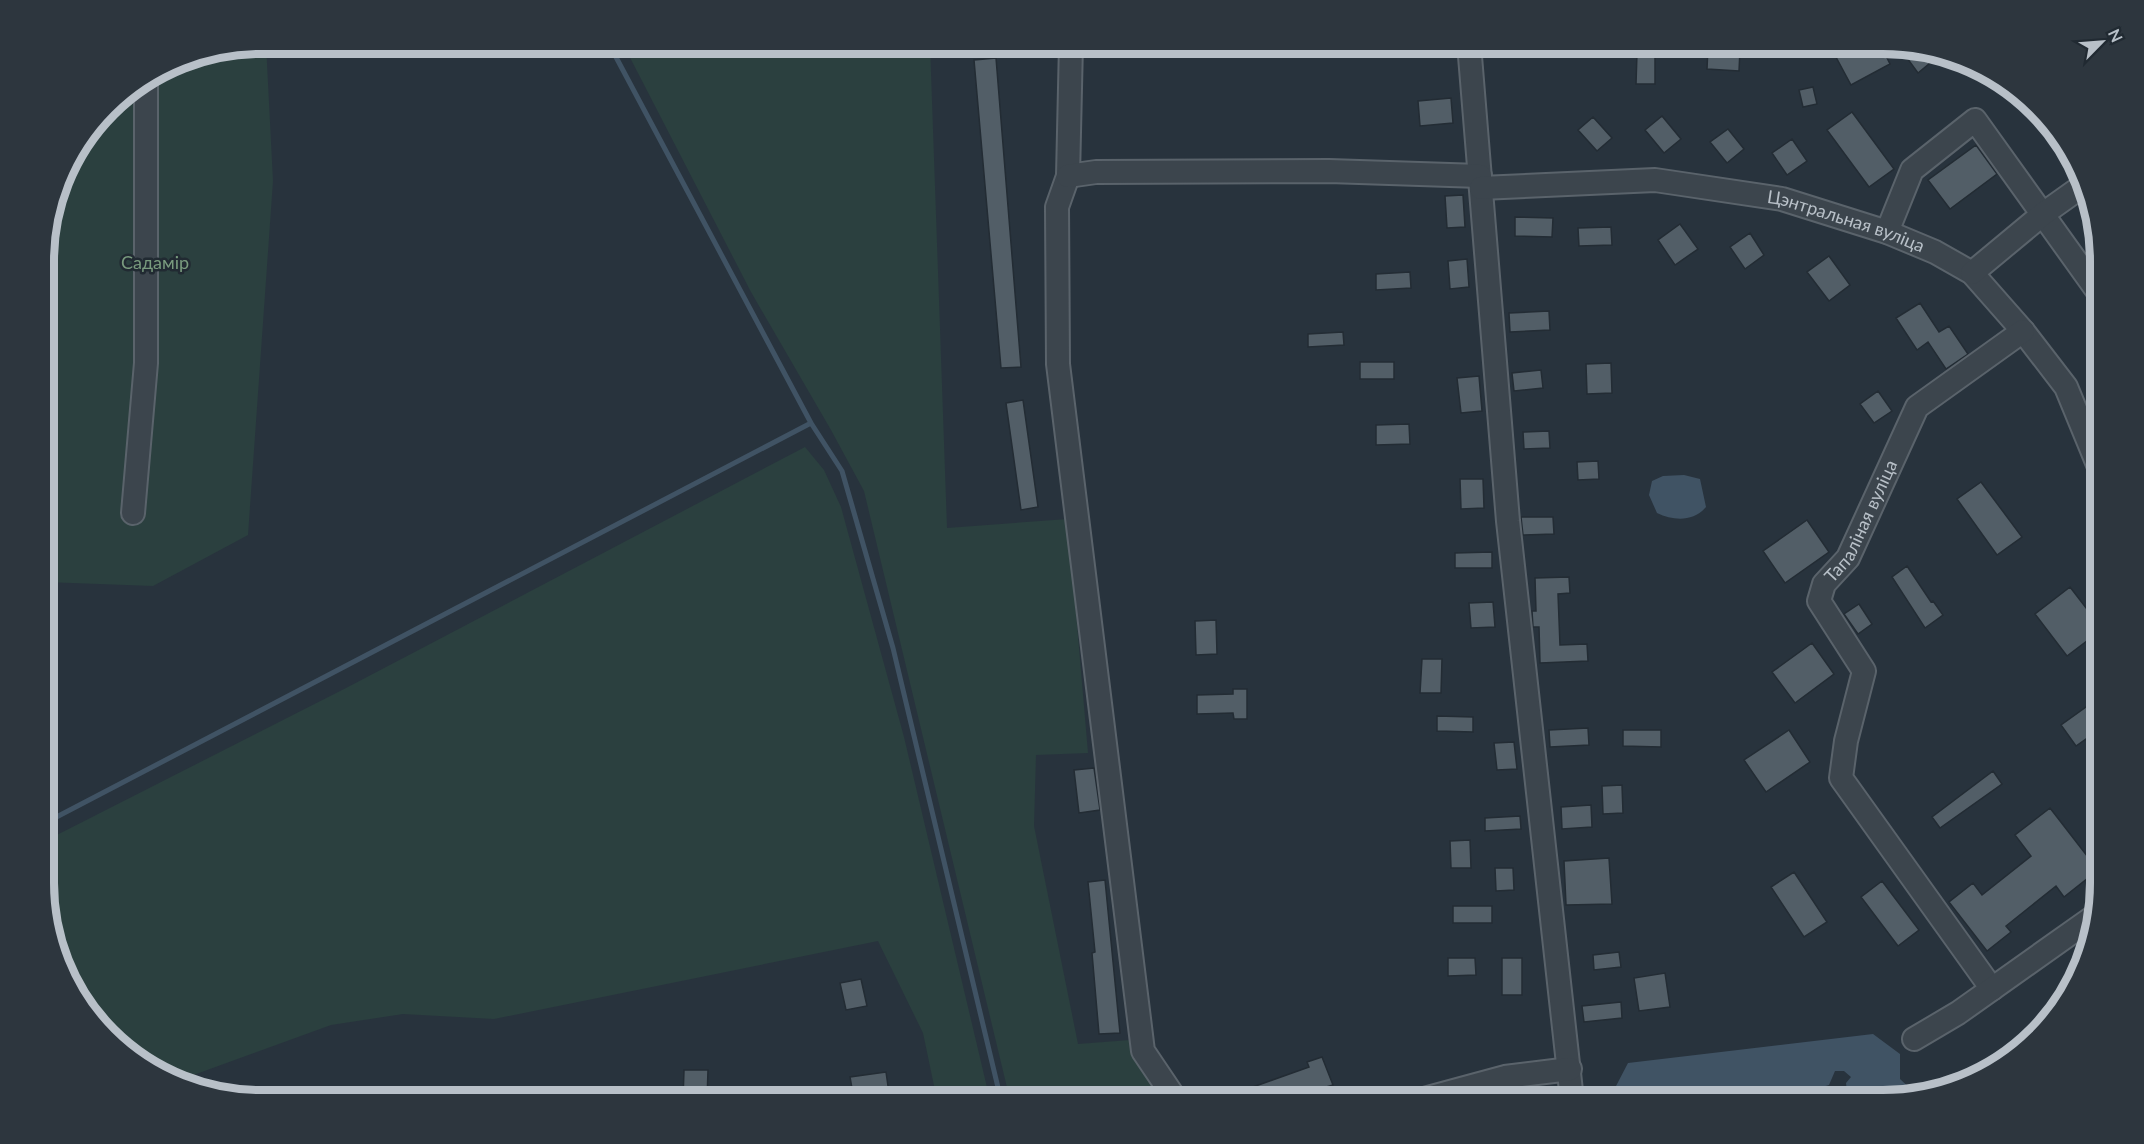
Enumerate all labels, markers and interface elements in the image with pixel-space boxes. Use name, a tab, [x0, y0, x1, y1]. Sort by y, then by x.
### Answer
north arrow	[2072, 12, 2132, 72]
text: N	[2105, 26, 2127, 45]
street label: Цэнтральная вуліца	[1766, 185, 1928, 256]
park label: Садамір	[121, 251, 189, 273]
street label: Тапаліная вуліца	[1819, 456, 1901, 586]

